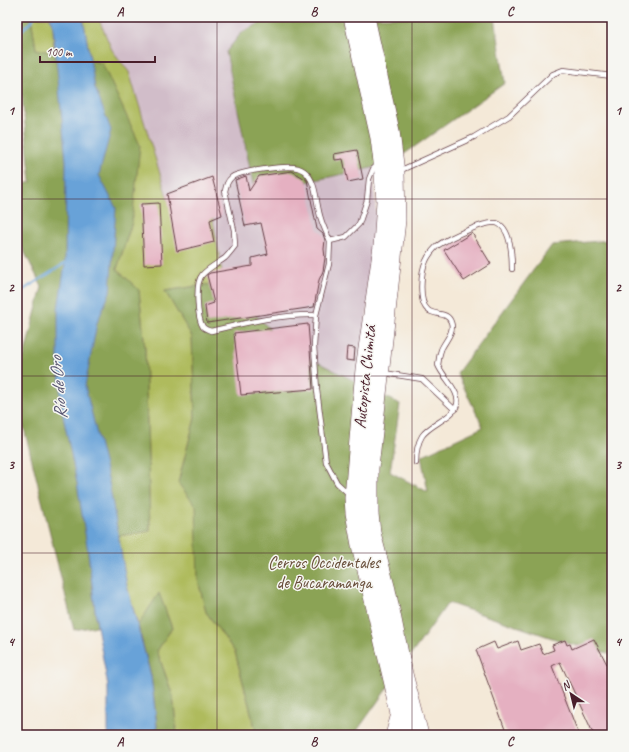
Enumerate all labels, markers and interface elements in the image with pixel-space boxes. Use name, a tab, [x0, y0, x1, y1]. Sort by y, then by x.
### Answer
text: A	[117, 4, 125, 20]
text: B	[311, 4, 319, 20]
text: C	[507, 4, 515, 20]
scale bar	[40, 38, 155, 64]
text: 100 m	[46, 44, 73, 60]
text: 1	[8, 103, 16, 119]
text: 1	[615, 103, 623, 119]
text: 2	[8, 280, 15, 296]
text: 2	[615, 280, 622, 296]
street label: Autopista Chimitá	[349, 323, 381, 430]
water label: Río de Oro	[44, 353, 72, 420]
text: 3	[8, 457, 15, 473]
text: 3	[615, 457, 622, 473]
park label: Cerros Occidentales de Bucaramanga	[268, 552, 382, 593]
text: 4	[8, 634, 16, 650]
text: 4	[615, 634, 623, 650]
north arrow	[551, 674, 591, 714]
text: N	[558, 677, 574, 693]
text: A	[117, 734, 125, 750]
text: B	[311, 734, 319, 750]
text: C	[507, 734, 515, 750]

